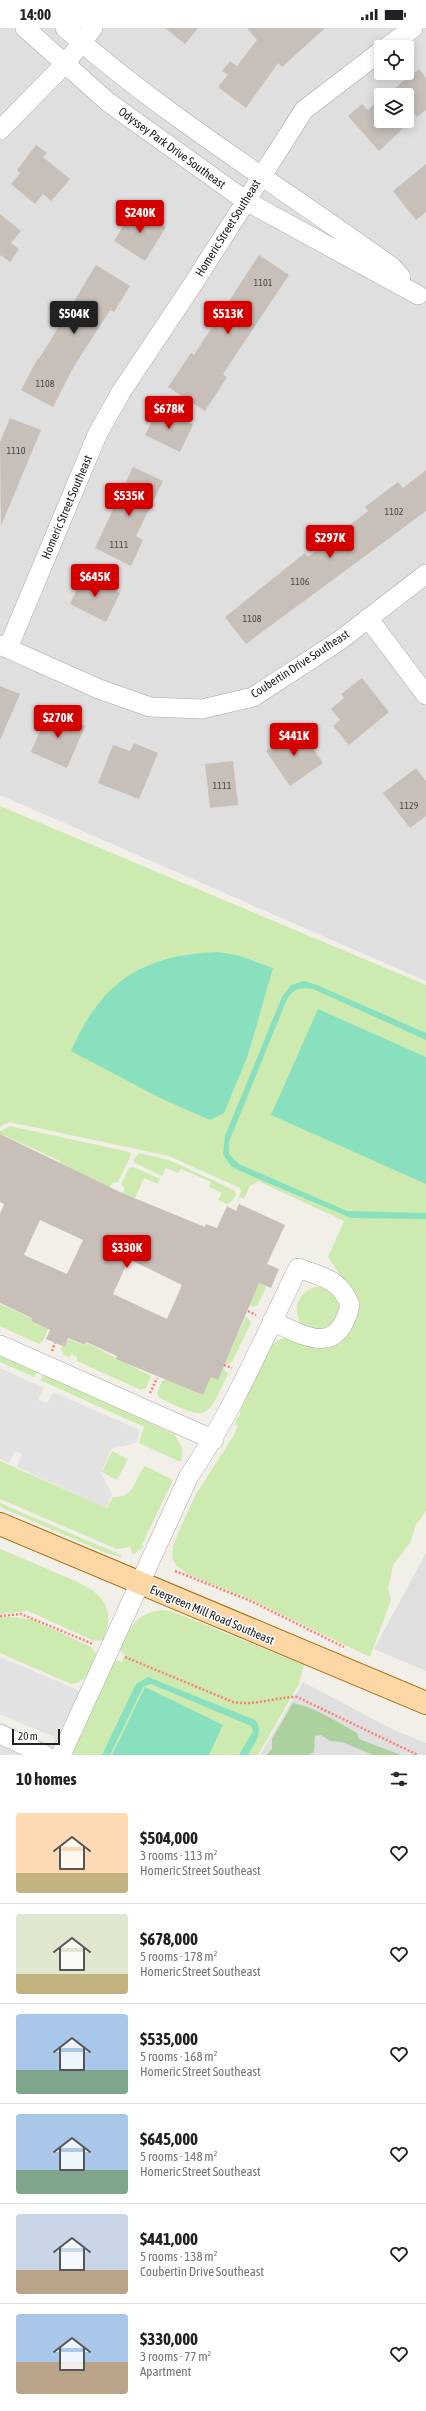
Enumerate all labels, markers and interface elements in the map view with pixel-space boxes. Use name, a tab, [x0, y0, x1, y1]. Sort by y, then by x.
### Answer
text: 14:00	[20, 6, 51, 23]
map controls	[374, 40, 414, 128]
button: locate	[374, 40, 414, 80]
button: layers	[374, 88, 414, 128]
street label: Odyssey Park Drive Southeast	[116, 104, 229, 192]
street label: Homeric Street Southeast	[193, 177, 264, 279]
pin: $240K	[112, 200, 168, 234]
text: $240K	[125, 205, 155, 220]
house number: 1101	[254, 277, 273, 288]
pin: $504K	[46, 301, 102, 335]
pin: $513K	[200, 301, 256, 335]
text: $504K	[59, 306, 89, 321]
text: $513K	[213, 306, 243, 321]
house number: 1108	[36, 378, 55, 389]
pin: $678K	[141, 396, 197, 430]
text: $678K	[154, 401, 184, 416]
house number: 1110	[7, 445, 26, 456]
street label: Homeric Street Southeast	[39, 452, 95, 561]
pin: $535K	[101, 483, 157, 517]
text: $535K	[114, 488, 144, 503]
house number: 1102	[385, 506, 404, 517]
pin: $297K	[302, 525, 358, 559]
text: $297K	[315, 530, 345, 545]
house number: 1111	[110, 539, 129, 550]
pin: $645K	[67, 564, 123, 598]
text: $645K	[80, 569, 110, 584]
house number: 1106	[291, 576, 310, 587]
house number: 1108	[243, 613, 262, 624]
street label: Coubertin Drive Southeast	[248, 627, 352, 701]
pin: $270K	[30, 705, 86, 739]
text: $270K	[43, 710, 73, 725]
pin: $441K	[266, 723, 322, 757]
text: $441K	[279, 728, 309, 743]
house number: 1111	[213, 780, 232, 791]
house number: 1129	[400, 800, 419, 811]
pin: $330K	[99, 1235, 155, 1269]
text: $330K	[112, 1240, 142, 1255]
street label: Evergreen Mill Road Southeast	[148, 1582, 277, 1648]
scale bar	[12, 1727, 60, 1746]
text: 20 m	[18, 1730, 38, 1742]
icon: filters	[388, 1768, 410, 1790]
text: 10 homes	[16, 1769, 77, 1789]
text: $504,000	[140, 1828, 198, 1848]
icon: home	[48, 1829, 96, 1877]
icon: heart	[388, 1842, 410, 1864]
text: 3 rooms · 113 m²	[140, 1848, 217, 1863]
text: Homeric Street Southeast	[140, 1863, 261, 1878]
text: $678,000	[140, 1929, 198, 1949]
icon: home	[48, 1930, 96, 1978]
icon: heart	[388, 1943, 410, 1965]
text: 5 rooms · 178 m²	[140, 1949, 217, 1964]
text: Homeric Street Southeast	[140, 1964, 261, 1979]
text: $535,000	[140, 2029, 198, 2049]
icon: home	[48, 2030, 96, 2078]
icon: heart	[388, 2043, 410, 2065]
text: 5 rooms · 168 m²	[140, 2049, 217, 2064]
text: Homeric Street Southeast	[140, 2064, 261, 2079]
text: $645,000	[140, 2129, 198, 2149]
icon: home	[48, 2130, 96, 2178]
icon: heart	[388, 2143, 410, 2165]
text: 5 rooms · 148 m²	[140, 2149, 217, 2164]
text: Homeric Street Southeast	[140, 2164, 261, 2179]
text: $441,000	[140, 2229, 198, 2249]
icon: home	[48, 2230, 96, 2278]
icon: heart	[388, 2243, 410, 2265]
text: 5 rooms · 138 m²	[140, 2249, 217, 2264]
text: Coubertin Drive Southeast	[140, 2264, 264, 2279]
text: $330,000	[140, 2329, 198, 2349]
icon: home	[48, 2330, 96, 2378]
icon: heart	[388, 2343, 410, 2365]
text: 3 rooms · 77 m²	[140, 2349, 211, 2364]
text: Apartment	[140, 2364, 191, 2379]

